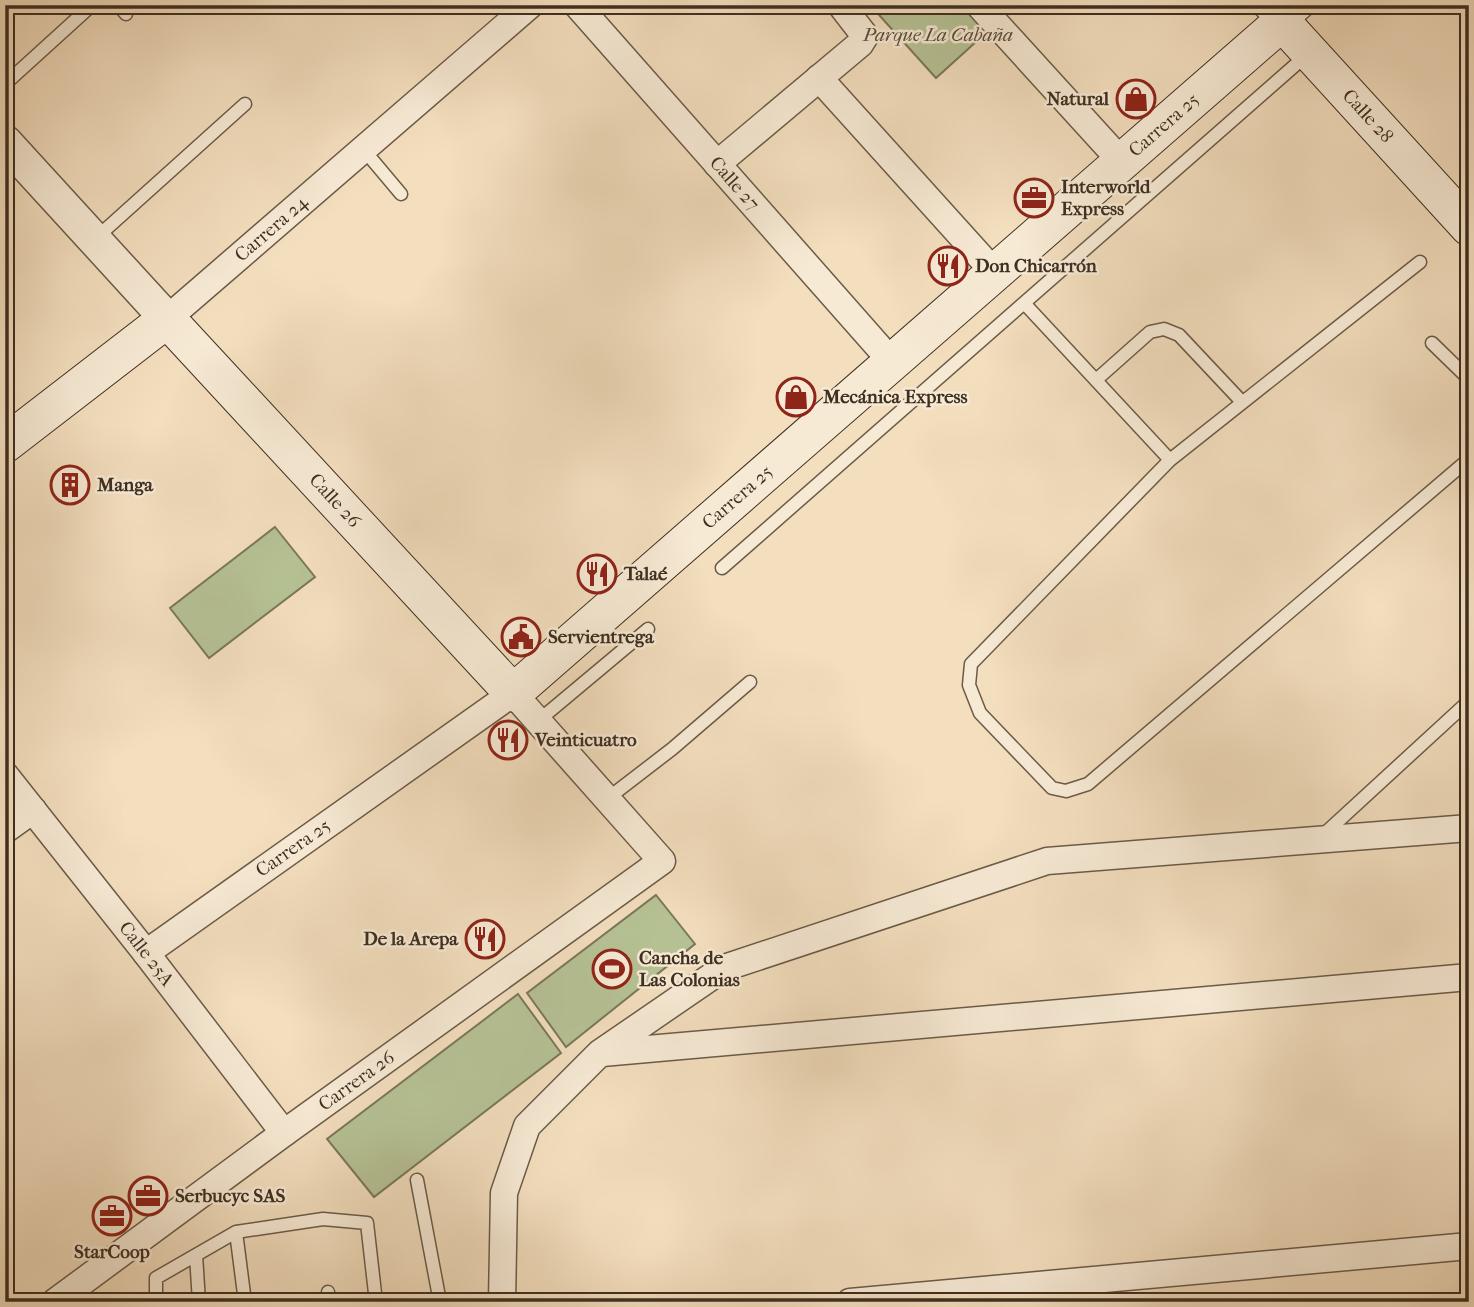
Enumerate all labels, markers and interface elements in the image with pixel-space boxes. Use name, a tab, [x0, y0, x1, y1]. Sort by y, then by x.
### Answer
park label: Parque La Cabaña	[862, 24, 1013, 46]
shop icon: Natural	[1115, 78, 1157, 120]
street label: Calle 28	[1338, 85, 1398, 147]
place label: Natural	[1047, 88, 1110, 110]
street label: Carrera 25	[1124, 88, 1204, 162]
street label: Calle 27	[705, 152, 764, 215]
place label: Interworld Express	[1061, 176, 1151, 220]
office icon: Interworld Express	[1013, 177, 1055, 219]
street label: Carrera 24	[231, 191, 313, 266]
restaurant icon: Don Chicarrón	[927, 245, 969, 287]
place label: Don Chicarrón	[975, 255, 1098, 277]
shop icon: Mecánica Express	[775, 376, 817, 418]
place label: Mecánica Express	[822, 386, 968, 408]
street label: Carrera 25	[698, 461, 777, 534]
building icon: Manga	[49, 464, 91, 506]
street label: Calle 26	[305, 469, 366, 533]
place label: Manga	[96, 474, 154, 496]
restaurant icon: Talaé	[576, 553, 618, 595]
place label: Talaé	[623, 563, 668, 585]
public building icon: Servientrega	[500, 616, 542, 658]
place label: Servientrega	[548, 626, 655, 648]
restaurant icon: Veinticuatro	[487, 719, 529, 761]
place label: Veinticuatro	[534, 729, 637, 751]
street label: Carrera 25	[251, 814, 335, 882]
street label: Calle 25A	[114, 917, 179, 991]
restaurant icon: De la Arepa	[464, 918, 506, 960]
place label: De la Arepa	[363, 928, 459, 950]
place label: Cancha de Las Colonias	[639, 947, 740, 991]
sports icon: Cancha de Las Colonias	[591, 948, 633, 990]
street label: Carrera 26	[314, 1046, 399, 1115]
office icon: Serbucyc SAS	[127, 1175, 169, 1217]
place label: Serbucyc SAS	[175, 1185, 285, 1207]
office icon: StarCoop	[91, 1195, 133, 1237]
place label: StarCoop	[74, 1241, 150, 1263]

